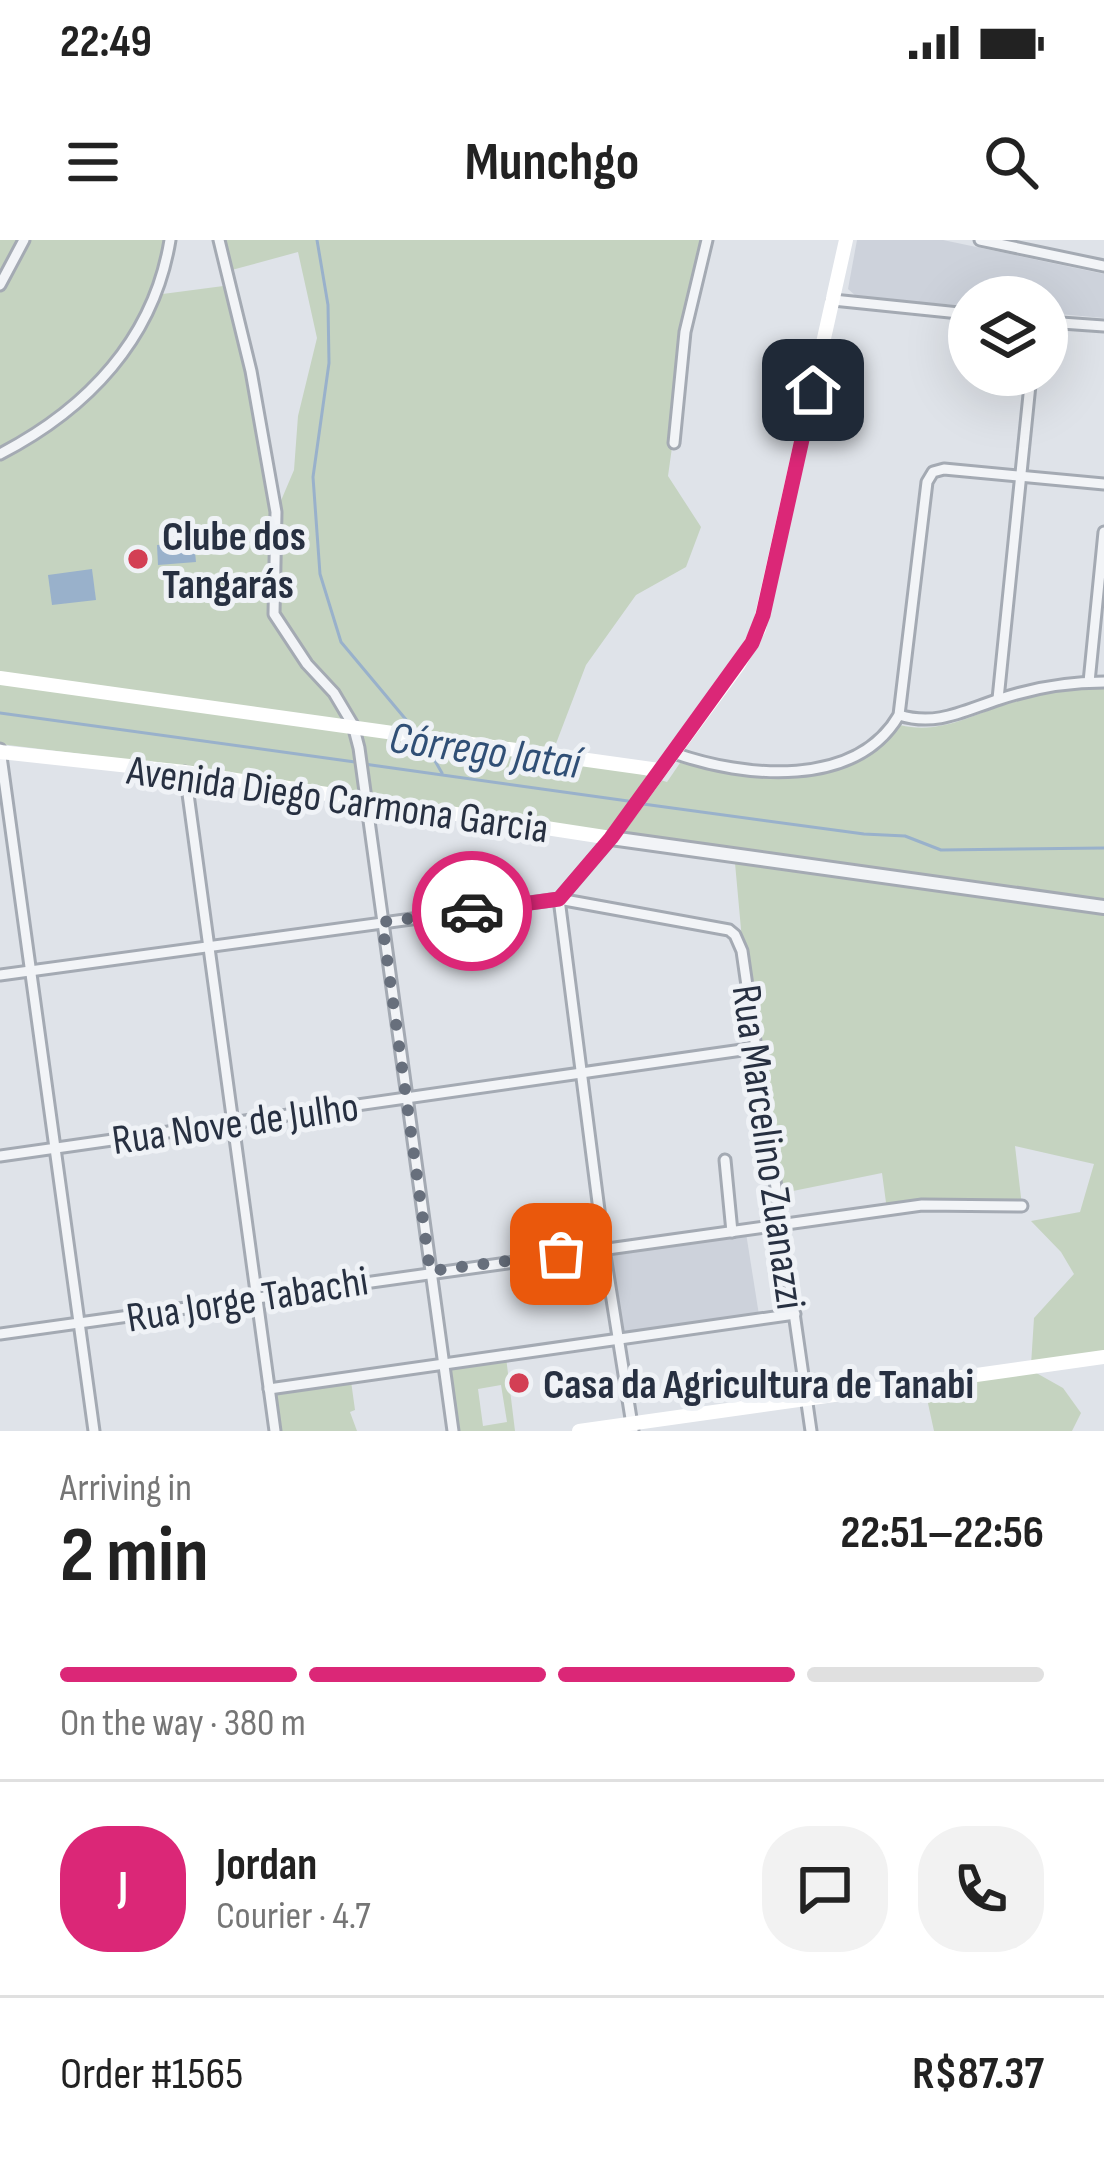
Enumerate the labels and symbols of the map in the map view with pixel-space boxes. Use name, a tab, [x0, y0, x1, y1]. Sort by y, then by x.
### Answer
pin	[762, 339, 864, 441]
place label: Clube dos Tangarás	[162, 512, 306, 611]
marker: Clube dos Tangarás	[125, 546, 151, 572]
water label: Córrego Jataí	[386, 711, 587, 793]
street label: Avenida Diego Carmona Garcia	[123, 746, 551, 855]
courier	[412, 851, 532, 971]
street label: Rua Marcelino Zuanazzi	[720, 982, 816, 1313]
street label: Rua Nove de Julho	[109, 1082, 362, 1167]
pin	[510, 1203, 612, 1305]
street label: Rua Jorge Tabachi	[123, 1256, 372, 1345]
place label: Casa da Agricultura de Tanabi	[543, 1360, 974, 1411]
marker: Casa da Agricultura de Tanabi	[506, 1370, 532, 1396]

